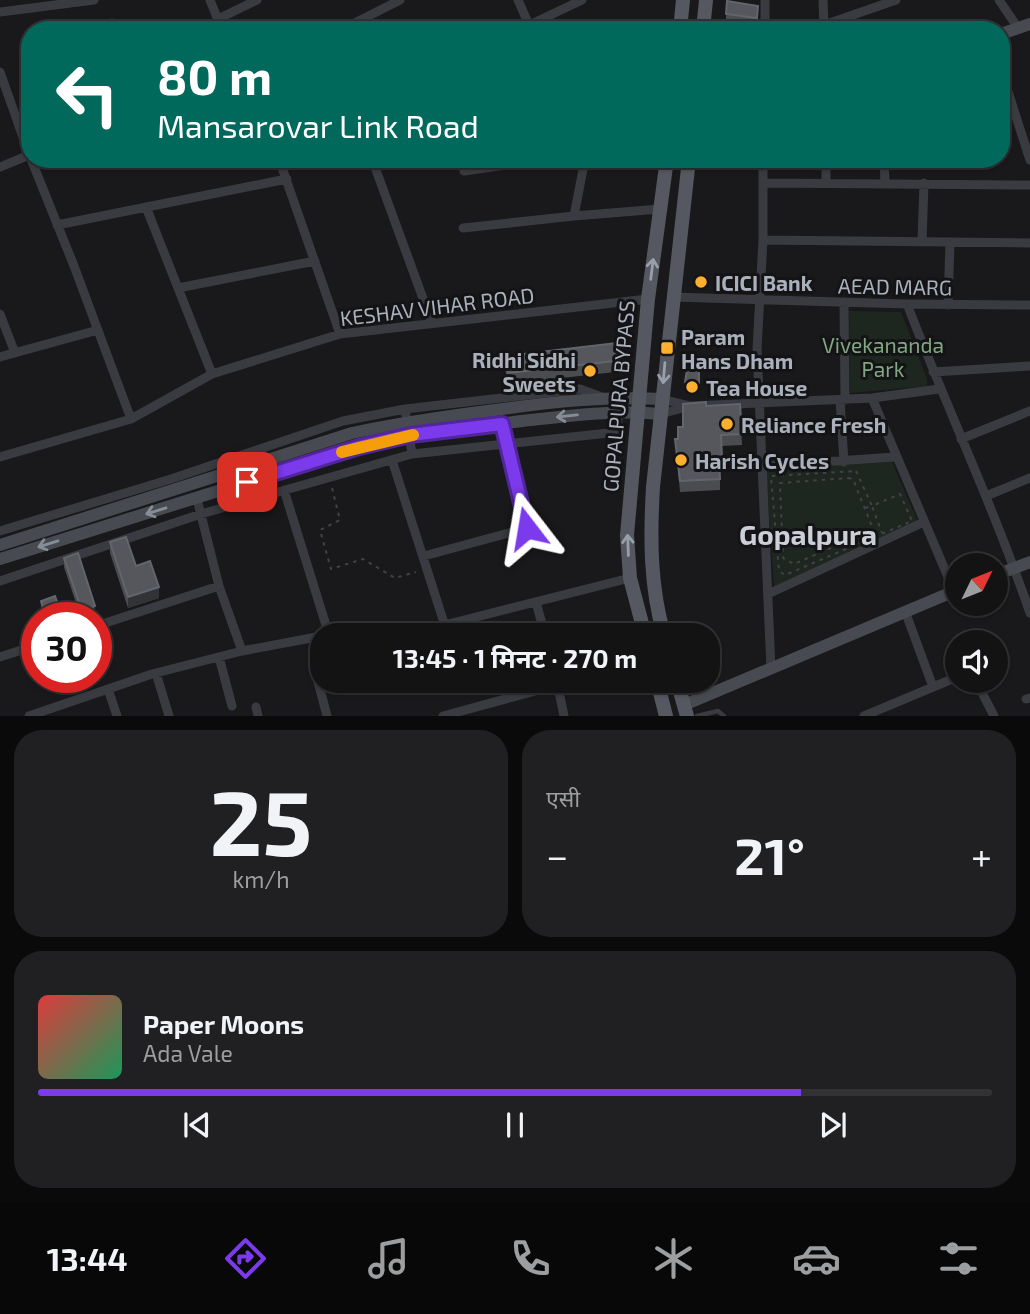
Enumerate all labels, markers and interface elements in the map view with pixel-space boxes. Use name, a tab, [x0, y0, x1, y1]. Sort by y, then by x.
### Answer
text: 80 m	[157, 46, 272, 105]
icon: left	[42, 49, 133, 140]
text: Mansarovar Link Road	[157, 106, 479, 144]
one-way arrow	[646, 258, 659, 281]
place label: ICICI Bank	[715, 270, 813, 295]
street label: AEAD MARG	[838, 273, 952, 299]
marker: ICICI Bank	[693, 274, 709, 290]
street label: KESHAV VIHAR ROAD	[338, 282, 536, 330]
street label: GOPALPURA BYPASS	[597, 299, 639, 493]
place label: Param Hans Dham	[681, 324, 793, 373]
park label: Vivekananda Park	[822, 332, 944, 381]
marker: Param Hans Dham	[659, 340, 675, 356]
place label: Ridhi Sidhi Sweets	[472, 347, 576, 396]
one-way arrow	[657, 361, 670, 384]
marker: Ridhi Sidhi Sweets	[582, 363, 598, 379]
place label: Tea House	[706, 375, 807, 400]
marker: Tea House	[684, 379, 700, 395]
one-way arrow	[557, 410, 579, 423]
place label: Reliance Fresh	[741, 412, 886, 437]
marker: Reliance Fresh	[719, 416, 735, 432]
place label: Harish Cycles	[695, 448, 829, 474]
pin	[217, 452, 277, 512]
marker: Harish Cycles	[673, 452, 689, 468]
icon: arrive	[228, 463, 266, 501]
position arrow	[490, 491, 564, 565]
one-way arrow	[146, 506, 168, 519]
district label: Gopalpura	[739, 517, 877, 551]
one-way arrow	[621, 534, 634, 556]
one-way arrow	[38, 539, 60, 552]
north arrow	[945, 553, 1008, 616]
map controls	[945, 553, 1008, 693]
speed limit sign: 30	[21, 602, 112, 693]
button: sound	[945, 630, 1008, 693]
text: 13:45 · 1 मिनट · 270 m	[393, 642, 637, 673]
text: 25	[209, 765, 313, 874]
text: एसी	[546, 784, 580, 812]
text: 21°	[734, 823, 805, 885]
text: −	[546, 832, 568, 878]
text: +	[971, 832, 992, 878]
text: km/h	[232, 865, 290, 893]
text: Paper Moons	[143, 1008, 304, 1039]
text: Ada Vale	[143, 1039, 233, 1067]
icon: previous	[178, 1106, 216, 1144]
icon: pause	[496, 1106, 534, 1144]
icon: next	[814, 1106, 852, 1144]
icon: directions	[221, 1234, 270, 1283]
icon: music	[364, 1234, 413, 1283]
icon: phone	[506, 1234, 555, 1283]
icon: climate	[649, 1234, 698, 1283]
icon: car	[792, 1234, 841, 1283]
icon: filters	[934, 1234, 983, 1283]
text: 13:44	[47, 1239, 128, 1277]

